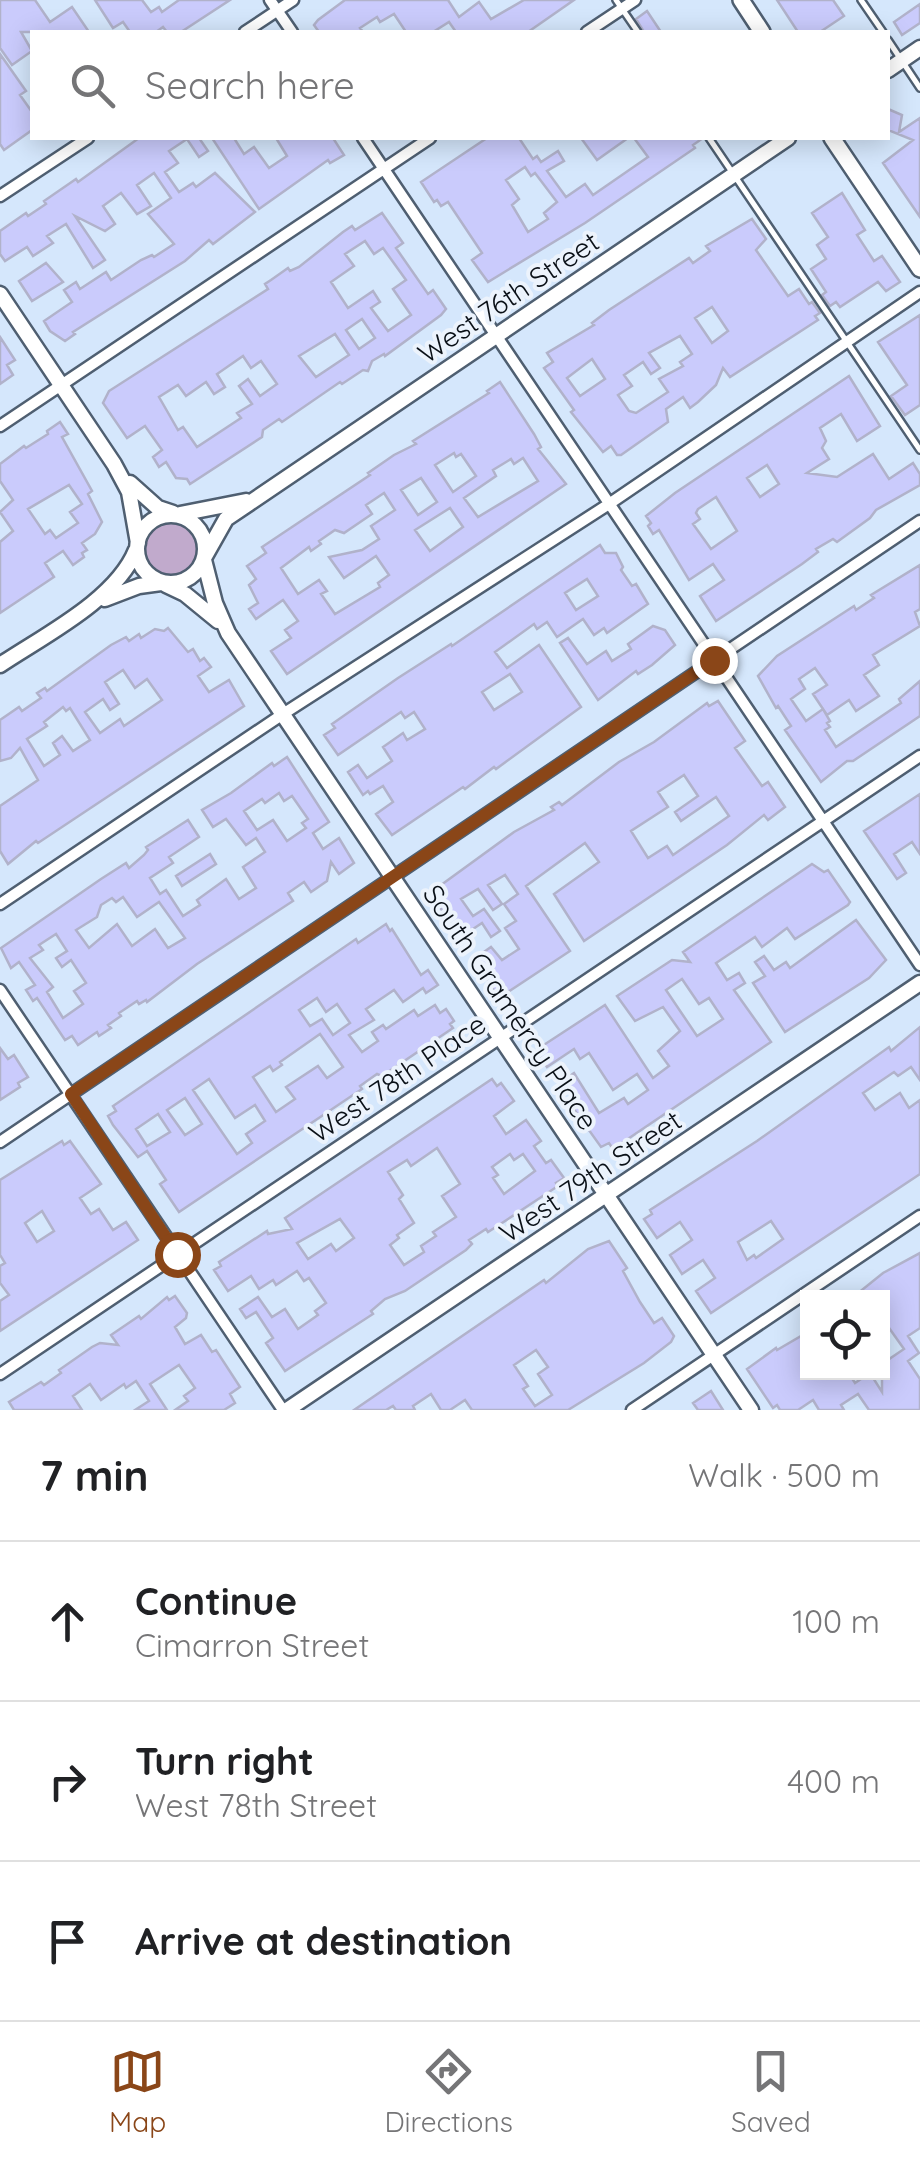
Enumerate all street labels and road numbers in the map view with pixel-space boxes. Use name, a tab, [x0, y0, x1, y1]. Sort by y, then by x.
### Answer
street label: West 76th Street	[411, 224, 605, 370]
street label: South Gramercy Place	[416, 878, 606, 1136]
street label: West 78th Place	[302, 1006, 492, 1150]
street label: West 79th Street	[492, 1102, 688, 1250]

